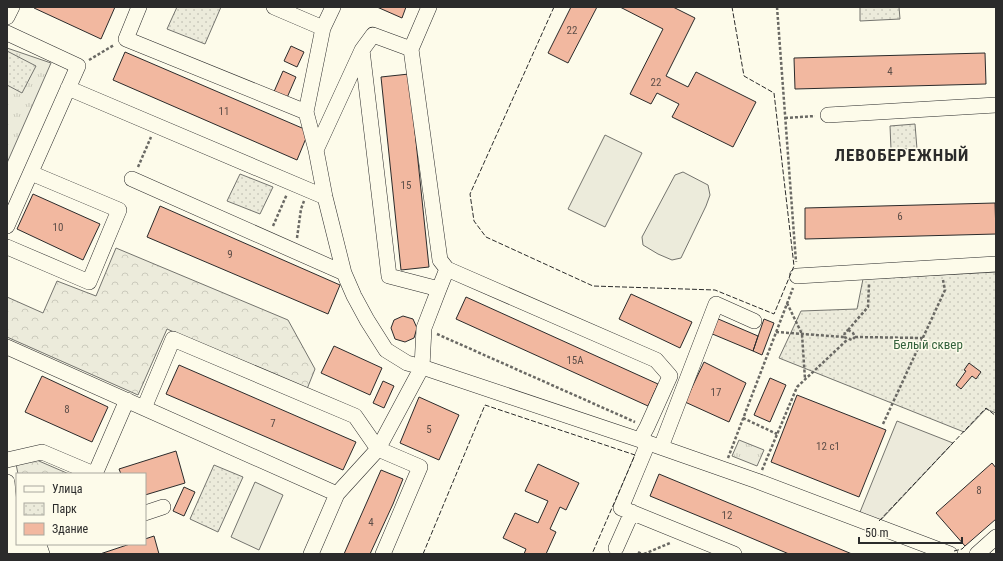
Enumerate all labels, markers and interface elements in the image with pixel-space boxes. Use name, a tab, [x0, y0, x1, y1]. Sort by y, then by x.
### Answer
house number: 22	[567, 24, 577, 37]
house number: 4	[887, 65, 893, 78]
house number: 22	[651, 76, 661, 89]
house number: 11	[219, 105, 229, 118]
district label: ЛЕВОБЕРЕЖНЫЙ	[835, 145, 969, 165]
house number: 15	[401, 179, 411, 192]
house number: 6	[897, 210, 903, 223]
house number: 10	[53, 221, 63, 234]
house number: 9	[227, 248, 233, 261]
park label: Белый сквер	[893, 337, 963, 352]
house number: 15А	[566, 354, 584, 367]
house number: 17	[711, 386, 721, 399]
house number: 8	[64, 403, 70, 416]
house number: 7	[270, 417, 276, 430]
house number: 5	[426, 423, 432, 436]
house number: 12 с1	[816, 440, 840, 453]
legend	[16, 473, 146, 545]
text: Улица	[52, 482, 83, 496]
house number: 8	[976, 484, 982, 497]
text: Парк	[52, 502, 77, 516]
house number: 12	[722, 509, 732, 522]
house number: 4	[368, 516, 374, 529]
scale bar	[859, 519, 962, 545]
text: Здание	[52, 522, 89, 536]
text: 50 m	[865, 526, 889, 540]

